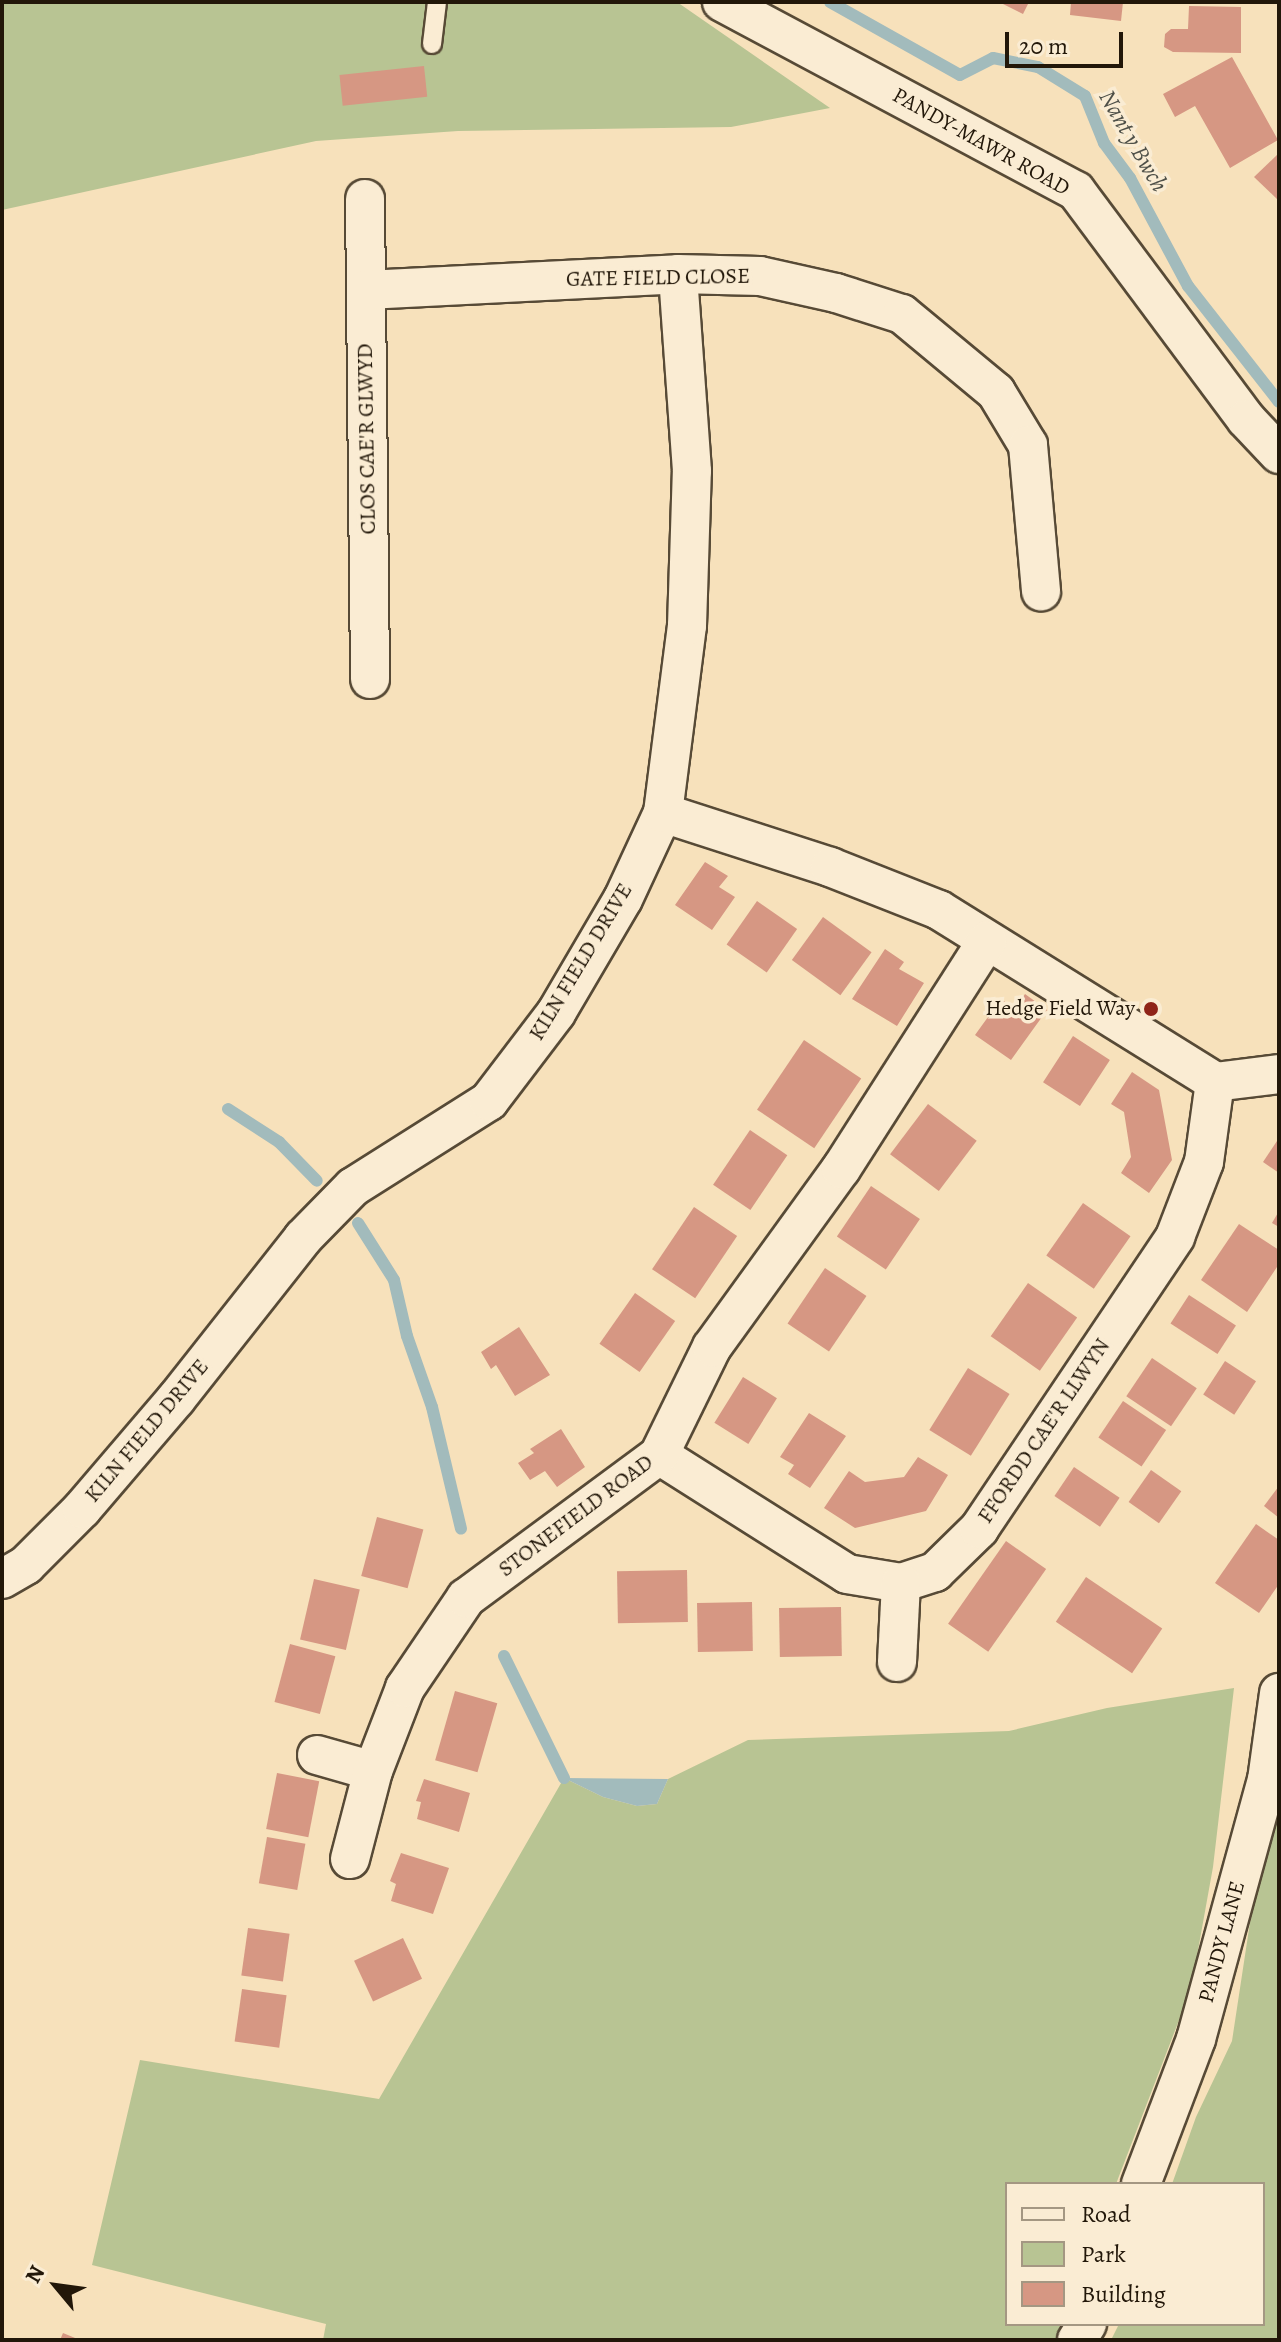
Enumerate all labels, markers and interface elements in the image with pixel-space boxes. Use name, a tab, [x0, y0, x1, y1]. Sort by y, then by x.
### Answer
scale bar	[1009, 16, 1127, 66]
text: 20 m	[1019, 30, 1068, 62]
street label: PANDY-MAWR ROAD	[888, 82, 1074, 202]
water label: Nant y Bwch	[1092, 85, 1174, 197]
street label: GATE FIELD CLOSE	[566, 263, 750, 293]
street label: CLOS CAE'R GLWYD	[352, 343, 382, 535]
street label: KILN FIELD DRIVE	[524, 879, 638, 1045]
place label: Hedge Field Way	[985, 996, 1135, 1022]
marker: Hedge Field Way	[1142, 1000, 1160, 1018]
street label: FFORDD CAE'R LLWYN	[972, 1334, 1116, 1528]
street label: KILN FIELD DRIVE	[79, 1354, 215, 1508]
street label: STONEFIELD ROAD	[493, 1449, 659, 1583]
street label: PANDY LANE	[1193, 1878, 1251, 2006]
legend	[1005, 2182, 1265, 2326]
text: Road	[1081, 2198, 1131, 2230]
text: Park	[1081, 2238, 1126, 2270]
north arrow	[16, 2246, 96, 2326]
text: N	[18, 2260, 52, 2289]
text: Building	[1081, 2278, 1166, 2310]

